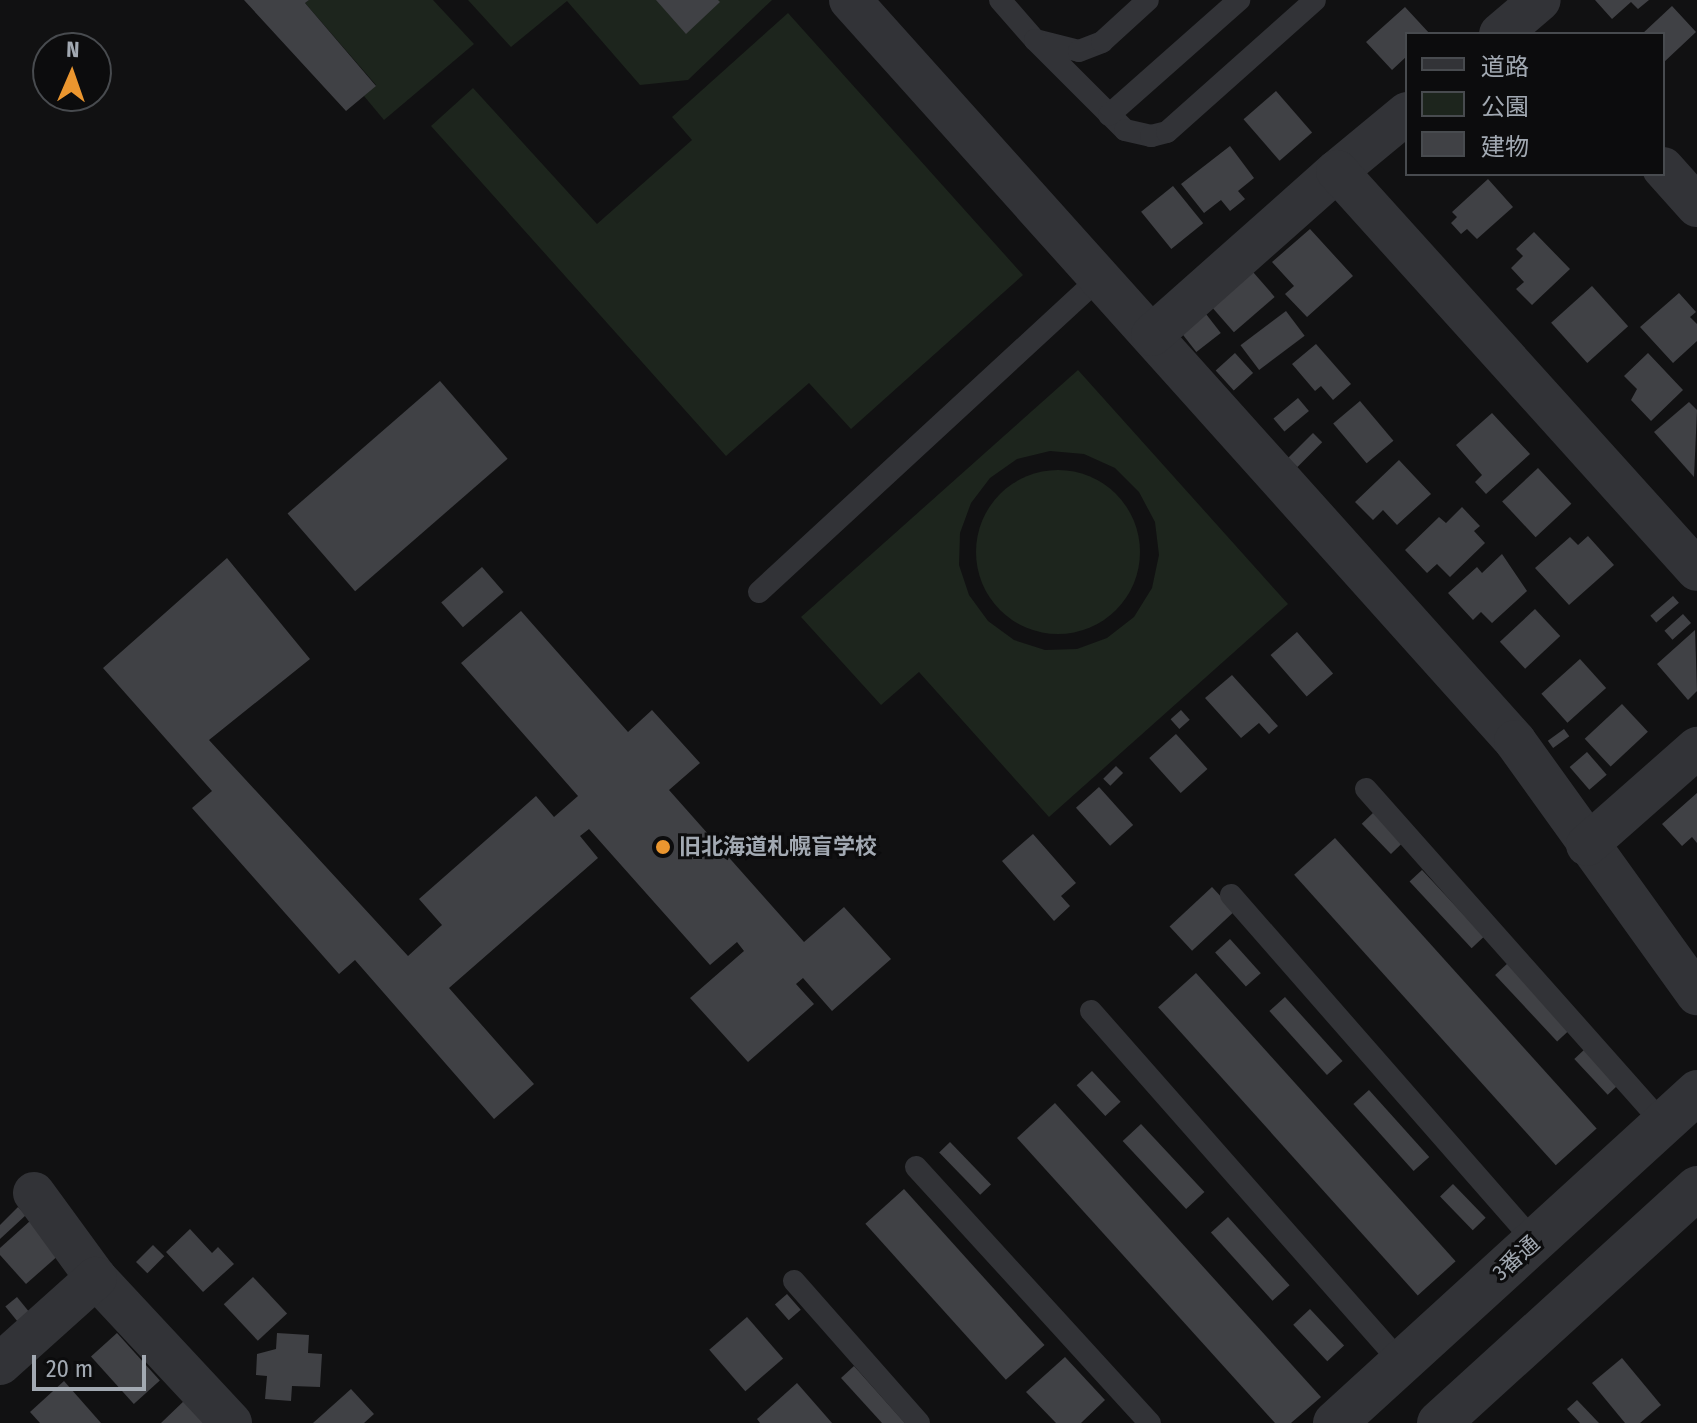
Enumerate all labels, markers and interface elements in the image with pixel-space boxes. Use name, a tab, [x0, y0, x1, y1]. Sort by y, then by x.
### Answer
north arrow	[32, 32, 112, 112]
legend	[1405, 32, 1665, 176]
text: N	[66, 36, 80, 63]
text: 道路	[1481, 53, 1529, 81]
text: 公園	[1481, 93, 1529, 121]
text: 建物	[1481, 133, 1529, 161]
place label: 旧北海道札幌盲学校	[679, 834, 877, 860]
marker: 旧北海道札幌盲学校	[654, 838, 672, 856]
street label: 3番通	[1487, 1230, 1545, 1286]
scale bar	[36, 1339, 150, 1389]
text: 20 m	[46, 1355, 93, 1383]

